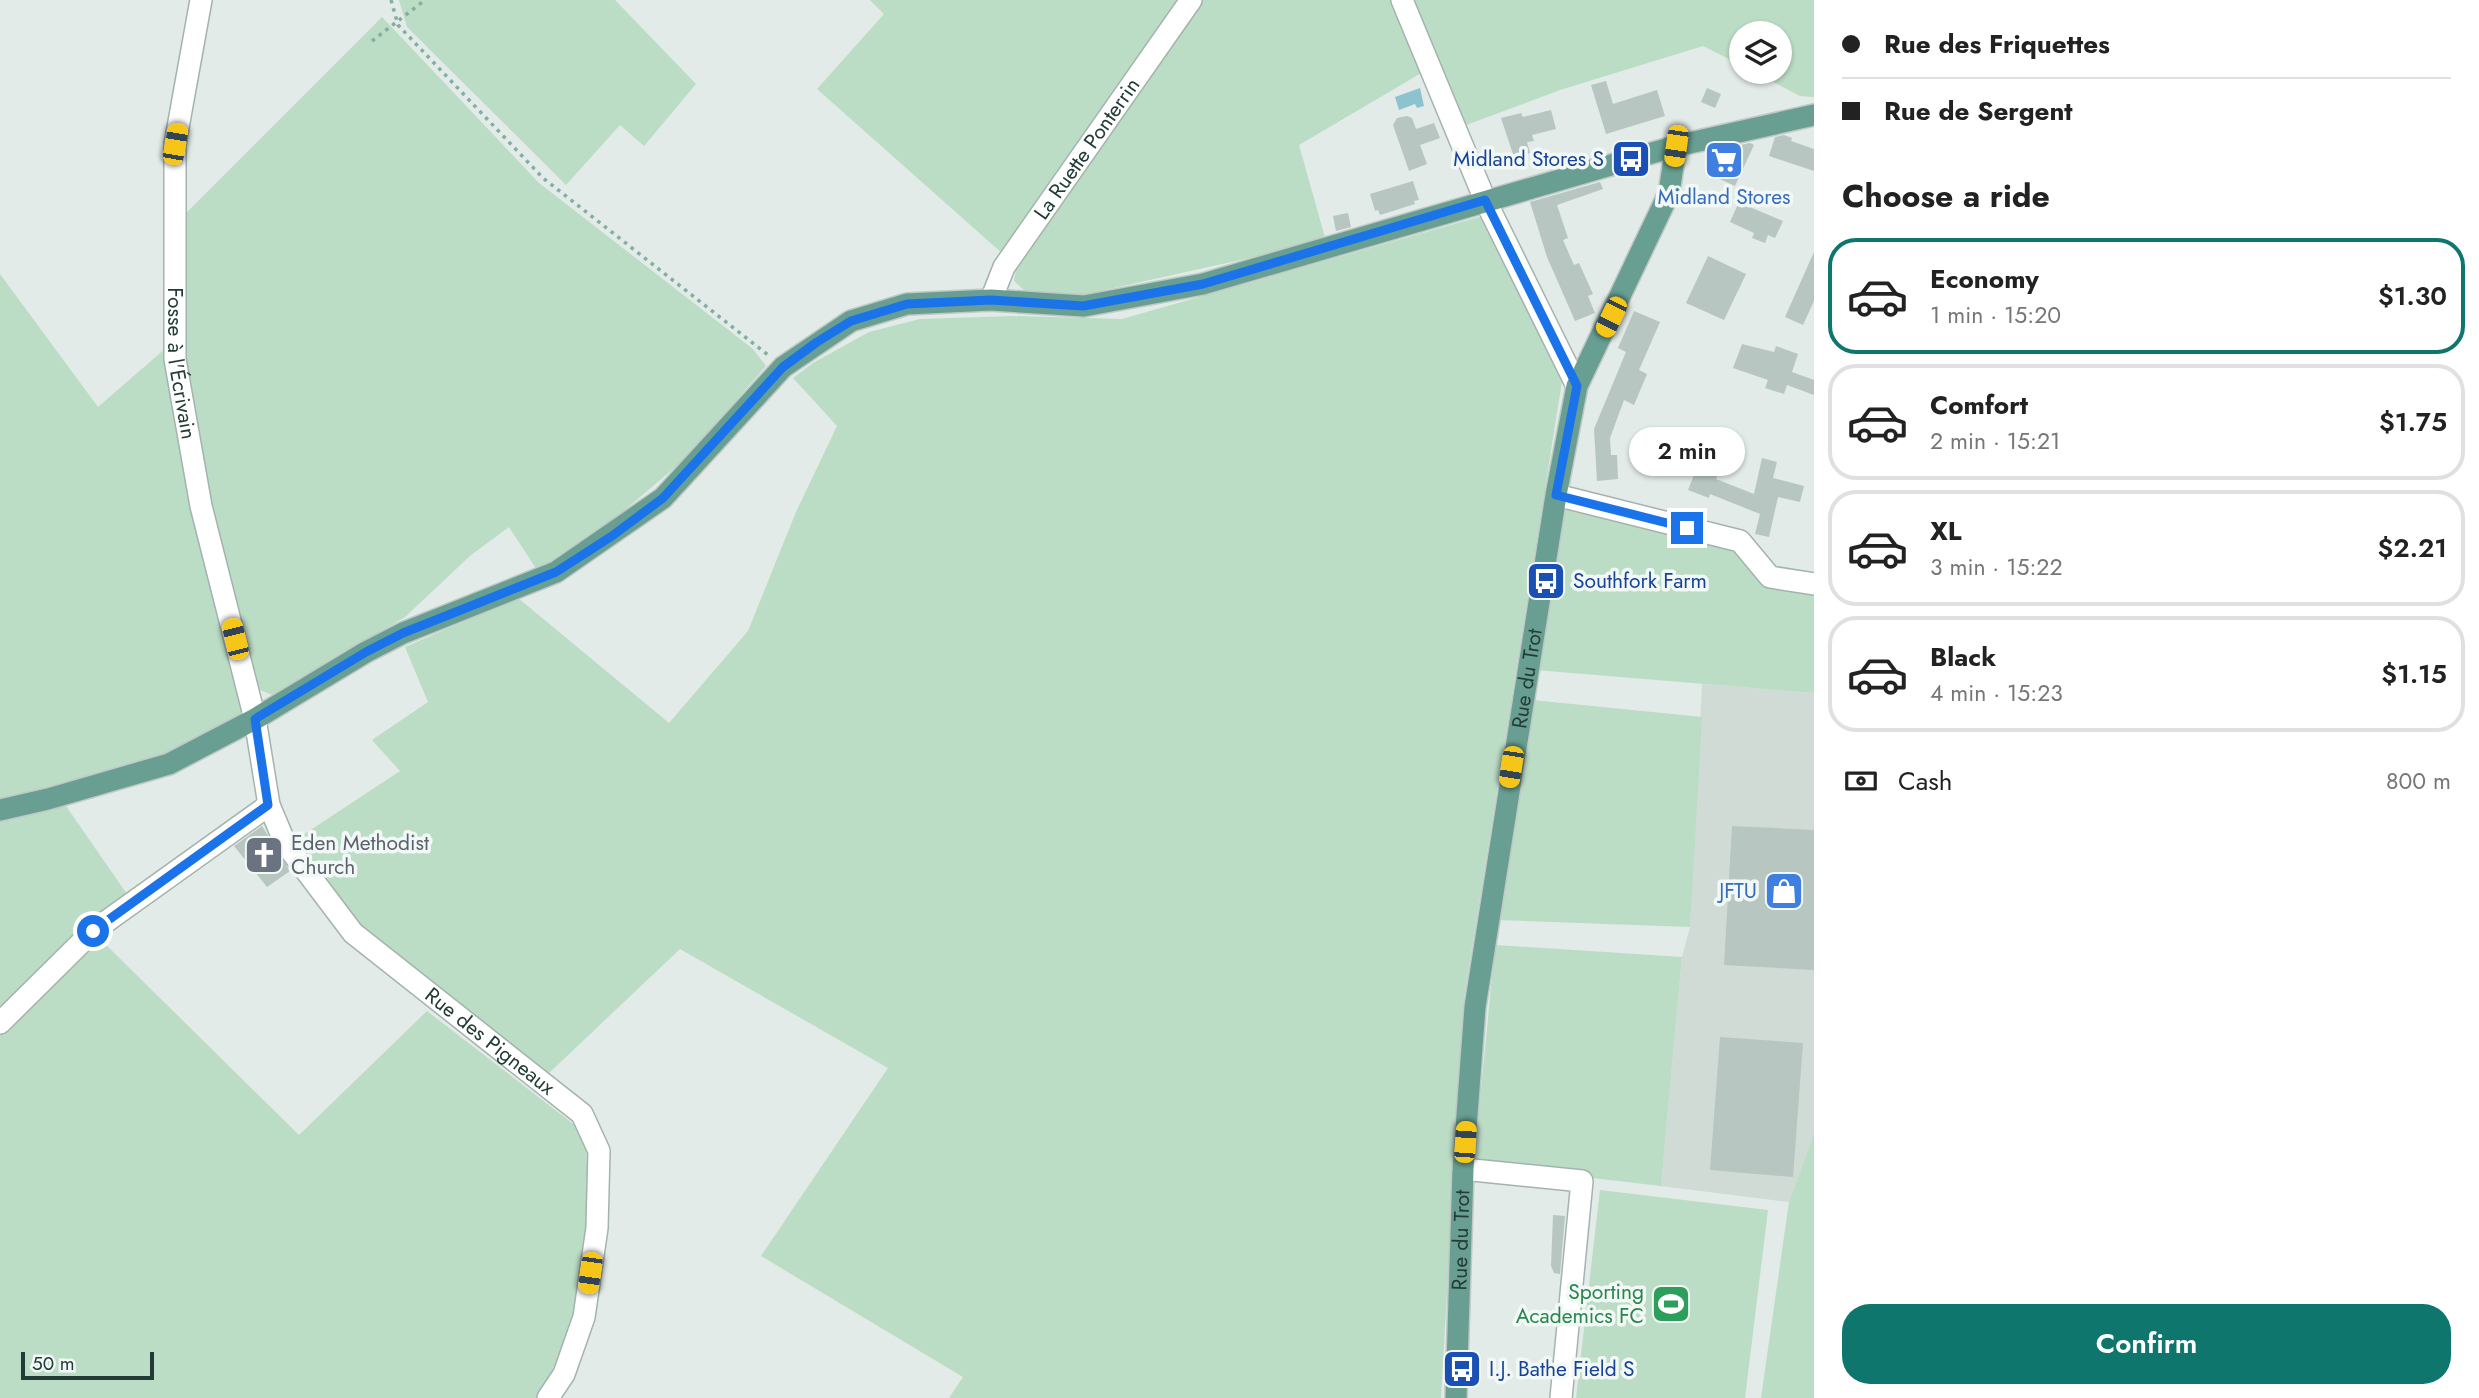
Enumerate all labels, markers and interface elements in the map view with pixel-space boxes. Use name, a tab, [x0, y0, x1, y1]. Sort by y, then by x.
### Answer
map controls	[1729, 21, 1792, 84]
button: layers	[1729, 21, 1792, 84]
text: Rue des Friquettes	[1884, 25, 2110, 63]
street label: La Ruette Ponterrin	[1027, 72, 1147, 226]
text: Rue de Sergent	[1884, 92, 2073, 130]
car	[162, 121, 189, 167]
car	[1663, 124, 1690, 168]
bus stop icon: Midland Stores S	[1610, 138, 1652, 180]
supermarket icon: Midland Stores	[1703, 139, 1745, 181]
place label: Midland Stores S	[1453, 144, 1604, 174]
text: Choose a ride	[1842, 173, 2050, 219]
place label: Midland Stores	[1658, 182, 1790, 212]
text: Economy	[1930, 260, 2039, 298]
icon: car	[1846, 265, 1909, 328]
text: $1.30	[2378, 277, 2447, 315]
street label: Fosse à l'Écrivain	[160, 287, 204, 441]
car	[1593, 294, 1630, 340]
text: 1 min · 15:20	[1930, 298, 2061, 332]
text: Comfort	[1930, 386, 2028, 424]
icon: car	[1846, 391, 1909, 454]
text: $1.75	[2379, 403, 2447, 441]
text: 2 min · 15:21	[1930, 424, 2060, 458]
callout: 2 min	[1629, 426, 1745, 476]
text: 2 min	[1657, 434, 1717, 468]
route end	[1671, 512, 1703, 544]
text: XL	[1930, 512, 1962, 550]
icon: car	[1846, 517, 1909, 580]
text: $2.21	[2378, 529, 2447, 567]
text: 3 min · 15:22	[1930, 550, 2063, 584]
bus stop icon: Southfork Farm	[1525, 560, 1567, 602]
place label: Southfork Farm	[1573, 566, 1707, 596]
car	[220, 616, 251, 662]
street label: Rue du Trot	[1504, 627, 1550, 731]
text: Black	[1930, 638, 1996, 676]
icon: car	[1846, 643, 1909, 706]
text: $1.15	[2381, 655, 2447, 693]
text: 4 min · 15:23	[1930, 676, 2063, 710]
car	[1498, 745, 1525, 789]
icon: cash	[1842, 762, 1880, 800]
text: Cash	[1898, 762, 1952, 800]
text: 800 m	[2386, 764, 2451, 798]
place label: Eden Methodist Church	[291, 828, 429, 882]
church icon: Eden Methodist Church	[243, 834, 285, 876]
shop icon: JFTU	[1763, 870, 1805, 912]
place label: JFTU	[1716, 876, 1757, 906]
route start	[77, 915, 109, 947]
street label: Rue des Pigneaux	[418, 980, 561, 1102]
car	[1454, 1120, 1477, 1164]
street label: Rue du Trot	[1444, 1189, 1477, 1291]
car	[577, 1251, 604, 1295]
place label: Sporting Academics FC	[1516, 1277, 1644, 1331]
sports icon: Sporting Academics FC	[1650, 1283, 1692, 1325]
button: Confirm	[1842, 1304, 2451, 1384]
bus stop icon: I.J. Bathe Field S	[1441, 1348, 1483, 1390]
scale bar	[21, 1349, 154, 1381]
text: 50 m	[32, 1350, 75, 1377]
place label: I.J. Bathe Field S	[1489, 1354, 1634, 1384]

